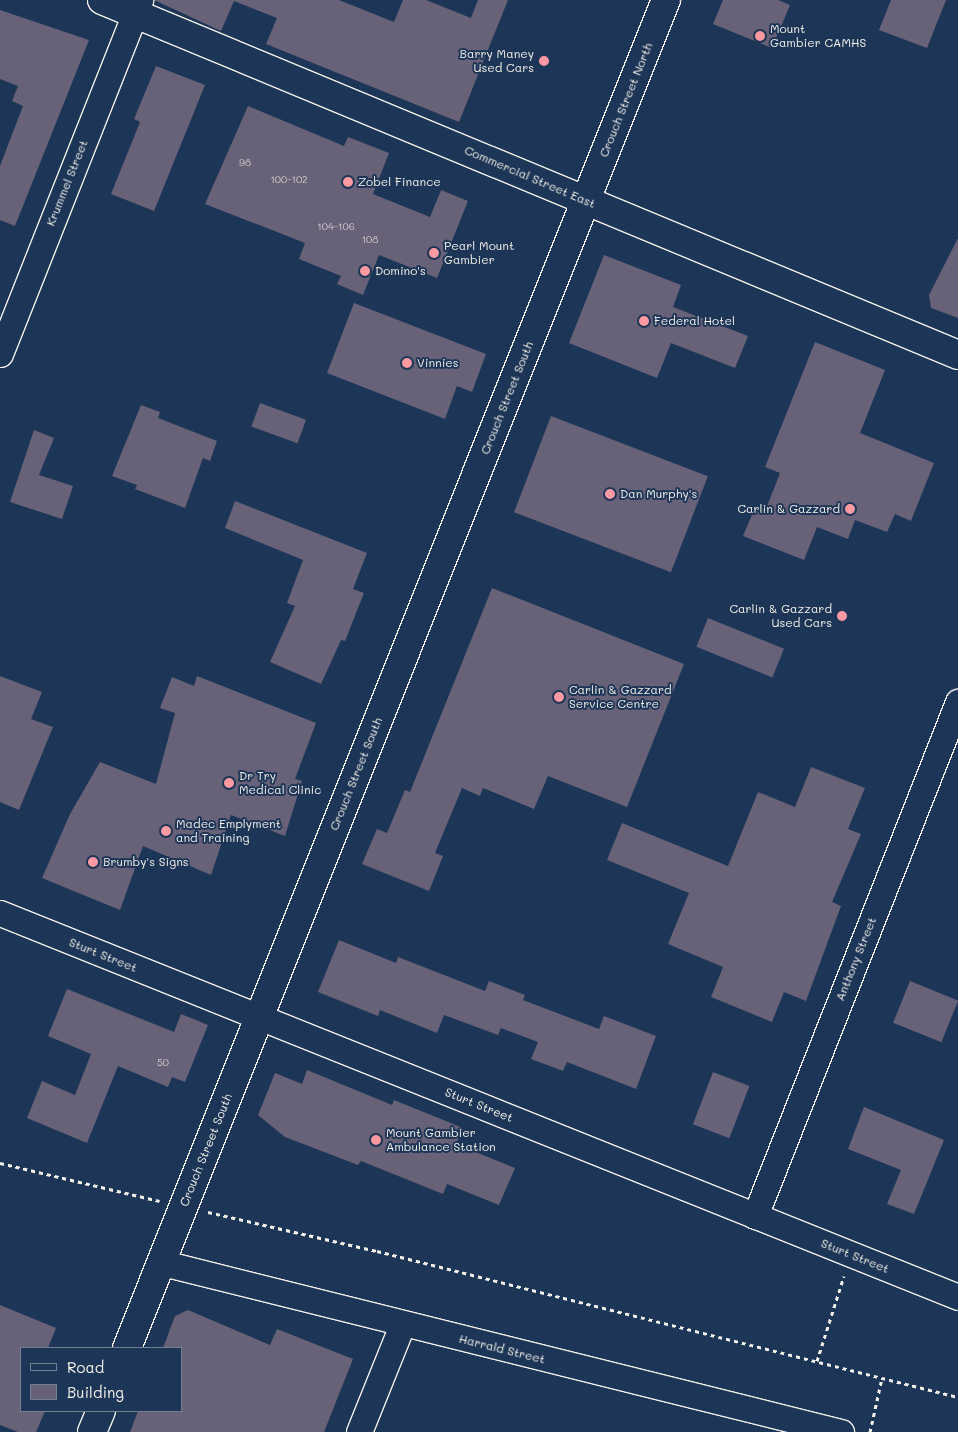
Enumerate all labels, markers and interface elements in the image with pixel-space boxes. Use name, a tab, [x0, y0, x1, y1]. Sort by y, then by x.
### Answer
place label: Mount Gambier CAMHS	[770, 22, 866, 50]
marker: Mount Gambier CAMHS	[754, 30, 766, 42]
street label: Crouch Street North	[596, 41, 656, 159]
place label: Barry Maney Used Cars	[460, 47, 534, 75]
marker: Barry Maney Used Cars	[538, 55, 550, 67]
street label: Krummel Street	[43, 138, 91, 228]
street label: Commercial Street East	[462, 143, 598, 211]
house number: 98	[239, 157, 251, 169]
house number: 100-102	[270, 174, 308, 186]
place label: Zobel Finance	[358, 175, 441, 189]
marker: Zobel Finance	[342, 176, 354, 188]
house number: 104-106	[317, 221, 355, 233]
house number: 108	[362, 234, 378, 246]
place label: Pearl Mount Gambier	[444, 239, 514, 267]
marker: Pearl Mount Gambier	[428, 247, 440, 259]
place label: Domino's	[375, 264, 426, 278]
marker: Domino's	[359, 265, 371, 277]
place label: Federal Hotel	[654, 314, 735, 328]
marker: Federal Hotel	[638, 315, 650, 327]
street label: Crouch Street South	[478, 339, 536, 457]
place label: Vinnies	[417, 356, 459, 370]
marker: Vinnies	[401, 357, 413, 369]
place label: Dan Murphy's	[620, 487, 697, 501]
marker: Dan Murphy's	[604, 488, 616, 500]
place label: Carlin & Gazzard	[737, 502, 840, 516]
marker: Carlin & Gazzard	[844, 503, 856, 515]
place label: Carlin & Gazzard Used Cars	[729, 602, 832, 630]
marker: Carlin & Gazzard Used Cars	[836, 610, 848, 622]
place label: Carlin & Gazzard Service Centre	[569, 683, 672, 711]
marker: Carlin & Gazzard Service Centre	[553, 691, 565, 703]
street label: Crouch Street South	[327, 715, 385, 833]
place label: Dr Try Medical Clinic	[239, 769, 321, 797]
marker: Dr Try Medical Clinic	[223, 777, 235, 789]
place label: Madec Emplyment and Training	[176, 817, 281, 845]
marker: Madec Emplyment and Training	[160, 825, 172, 837]
place label: Brumby's Signs	[103, 855, 189, 869]
marker: Brumby's Signs	[87, 856, 99, 868]
street label: Anthony Street	[833, 915, 879, 1003]
street label: Sturt Street	[67, 935, 139, 975]
house number: 50	[157, 1057, 169, 1069]
street label: Sturt Street	[443, 1085, 515, 1125]
street label: Crouch Street South	[177, 1091, 235, 1209]
place label: Mount Gambier Ambulance Station	[386, 1126, 496, 1154]
marker: Mount Gambier Ambulance Station	[370, 1134, 382, 1146]
street label: Sturt Street	[819, 1236, 891, 1276]
street label: Harrald Street	[457, 1331, 547, 1367]
legend	[20, 1347, 182, 1412]
text: Road	[67, 1357, 104, 1377]
text: Building	[67, 1382, 124, 1402]

